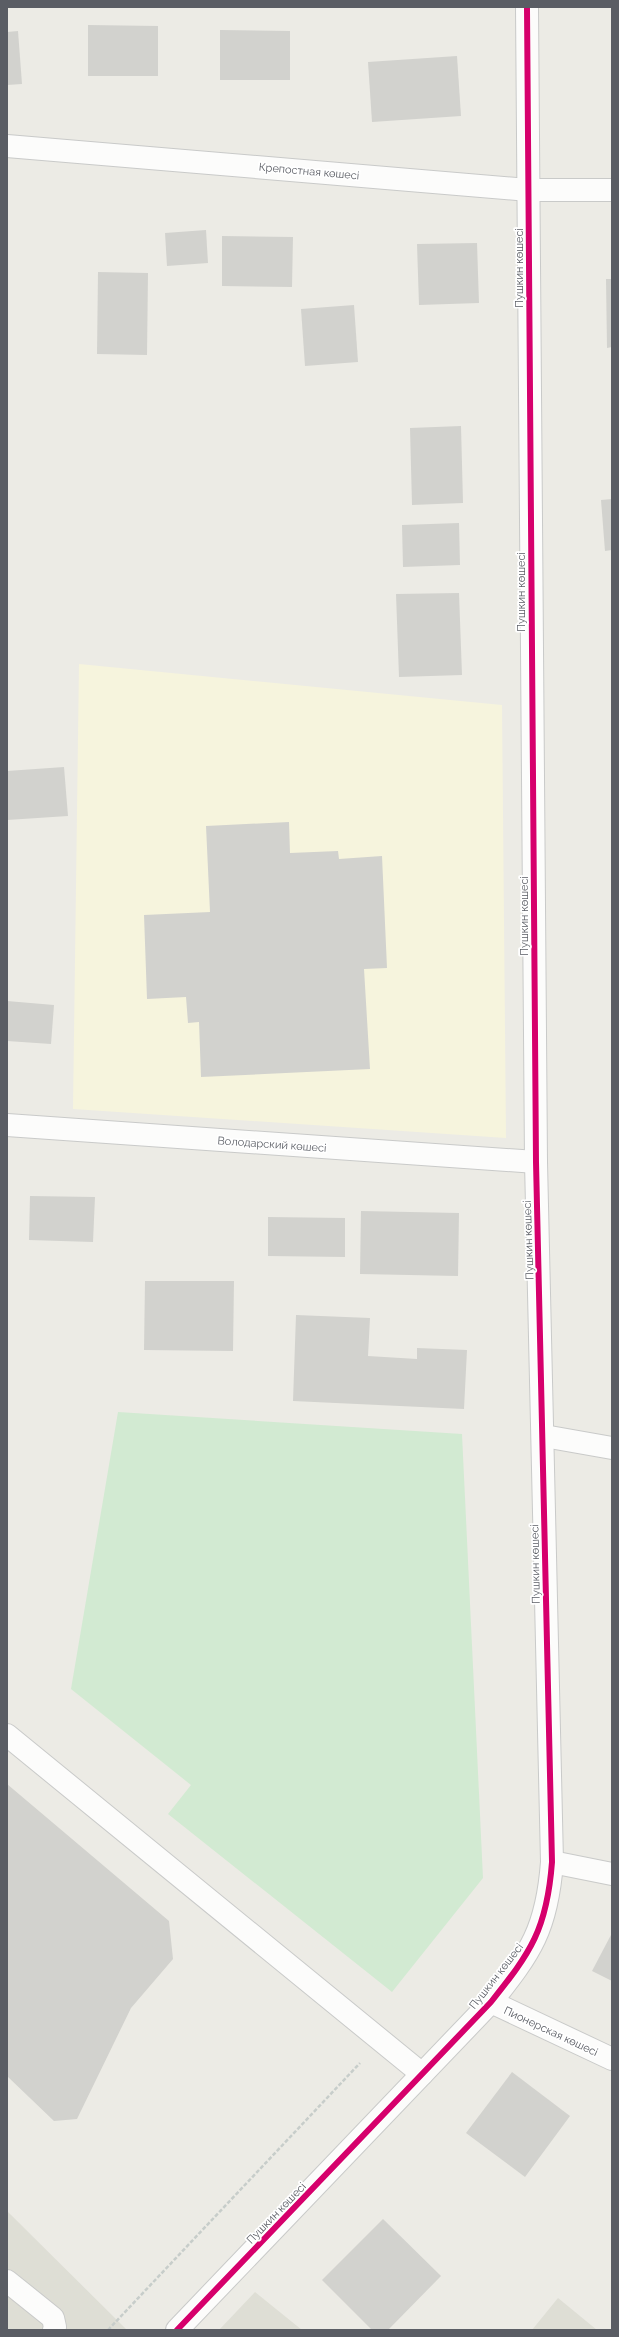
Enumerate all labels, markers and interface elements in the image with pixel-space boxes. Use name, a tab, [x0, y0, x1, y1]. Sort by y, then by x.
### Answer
street label: Крепостная көшесі	[258, 161, 360, 182]
street label: Пушкин көшесі	[513, 228, 526, 308]
street label: Пушкин көшесі	[515, 552, 528, 632]
street label: Пушкин көшесі	[518, 876, 531, 956]
street label: Володарский көшесі	[217, 1134, 327, 1155]
street label: Пушкин көшесі	[521, 1200, 536, 1280]
street label: Пушкин көшесі	[528, 1524, 543, 1604]
street label: Пушкин көшесі	[467, 1941, 526, 2012]
street label: Пионерская көшесі	[502, 2004, 600, 2059]
street label: Пушкин көшесі	[244, 2180, 309, 2247]

